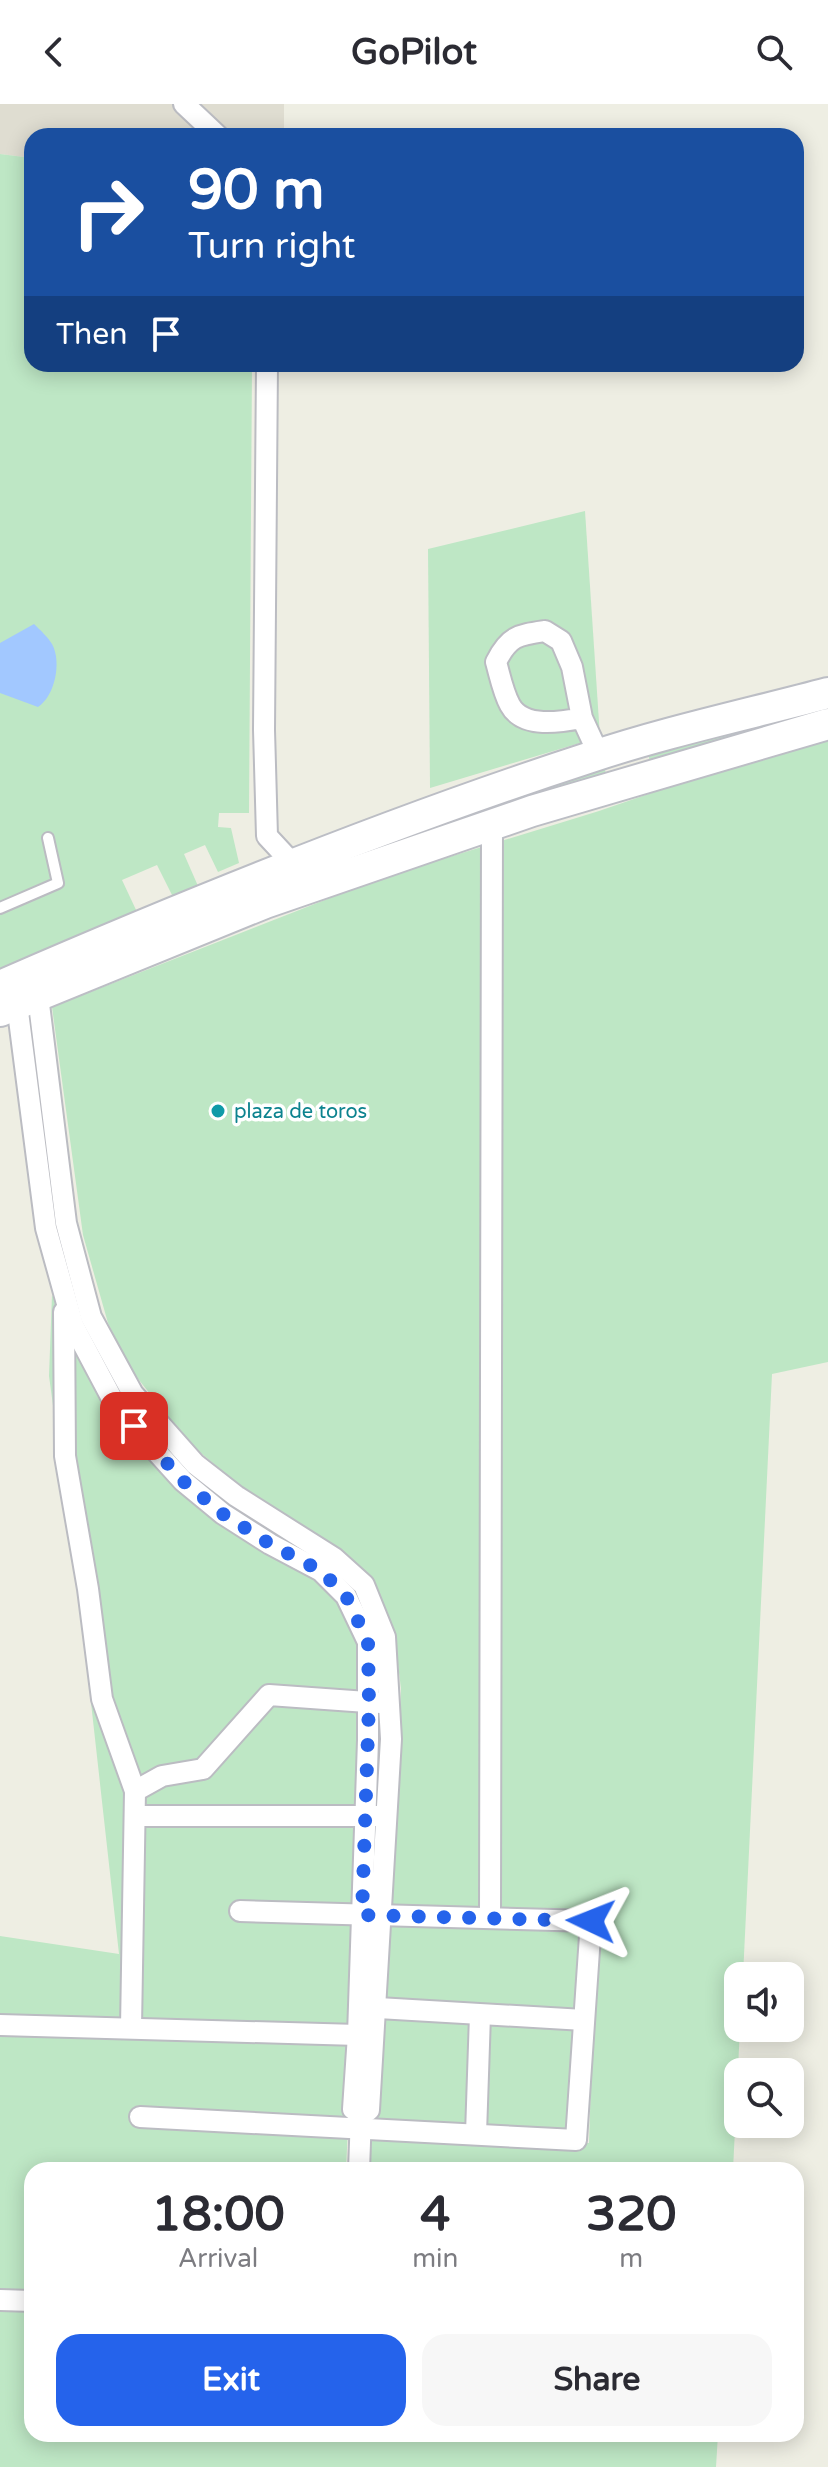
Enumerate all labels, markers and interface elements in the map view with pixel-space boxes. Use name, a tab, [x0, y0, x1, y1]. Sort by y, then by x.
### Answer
icon: back	[32, 30, 76, 74]
icon: search	[752, 30, 796, 74]
text: GoPilot	[351, 31, 477, 74]
text: 90 m	[188, 157, 324, 224]
icon: right	[56, 160, 160, 264]
text: Turn right	[188, 225, 355, 268]
icon: arrive	[144, 312, 188, 356]
text: Then	[56, 316, 128, 353]
place label: plaza de toros	[234, 1100, 367, 1124]
marker: plaza de toros	[209, 1102, 227, 1120]
pin	[100, 1392, 168, 1460]
icon: arrive	[112, 1404, 156, 1448]
position arrow	[549, 1879, 633, 1963]
map controls	[724, 1962, 804, 2138]
button: sound	[724, 1962, 804, 2042]
button: search	[724, 2058, 804, 2138]
text: 18:00	[152, 2186, 285, 2244]
text: 4	[420, 2186, 450, 2244]
text: 320	[586, 2186, 676, 2244]
text: Arrival	[178, 2243, 258, 2274]
text: min	[412, 2243, 458, 2274]
text: m	[619, 2243, 643, 2274]
button: Exit	[56, 2334, 406, 2426]
button: Share	[422, 2334, 772, 2426]

